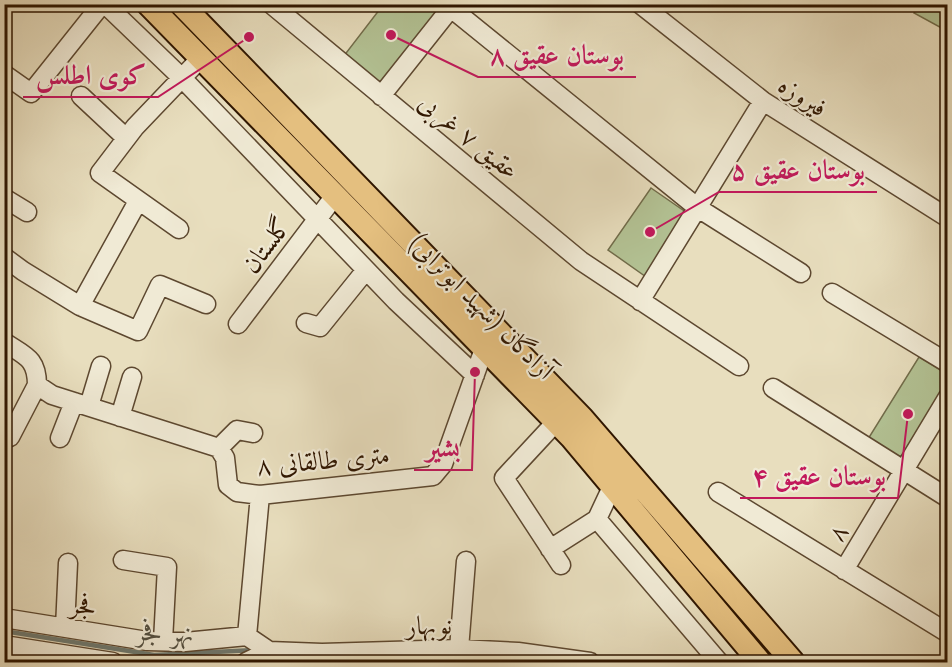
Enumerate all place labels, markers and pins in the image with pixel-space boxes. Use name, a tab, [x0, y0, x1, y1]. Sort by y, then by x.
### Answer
callout: بوستان عقیق ۸	[478, 32, 636, 77]
callout: کوی اطلس	[23, 52, 158, 97]
callout: بوستان عقیق ۵	[719, 147, 877, 192]
callout: بشیر	[414, 425, 472, 470]
callout: بوستان عقیق ۴	[740, 453, 898, 498]

